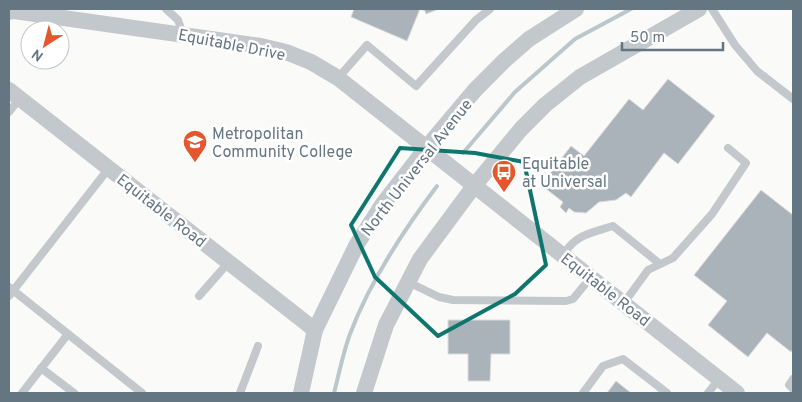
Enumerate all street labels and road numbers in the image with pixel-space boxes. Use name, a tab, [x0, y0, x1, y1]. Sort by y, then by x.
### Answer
street label: Equitable Drive	[176, 26, 287, 66]
street label: North Universal Avenue	[358, 96, 477, 241]
street label: Equitable Road	[112, 170, 209, 253]
street label: Equitable Road	[556, 249, 653, 332]

